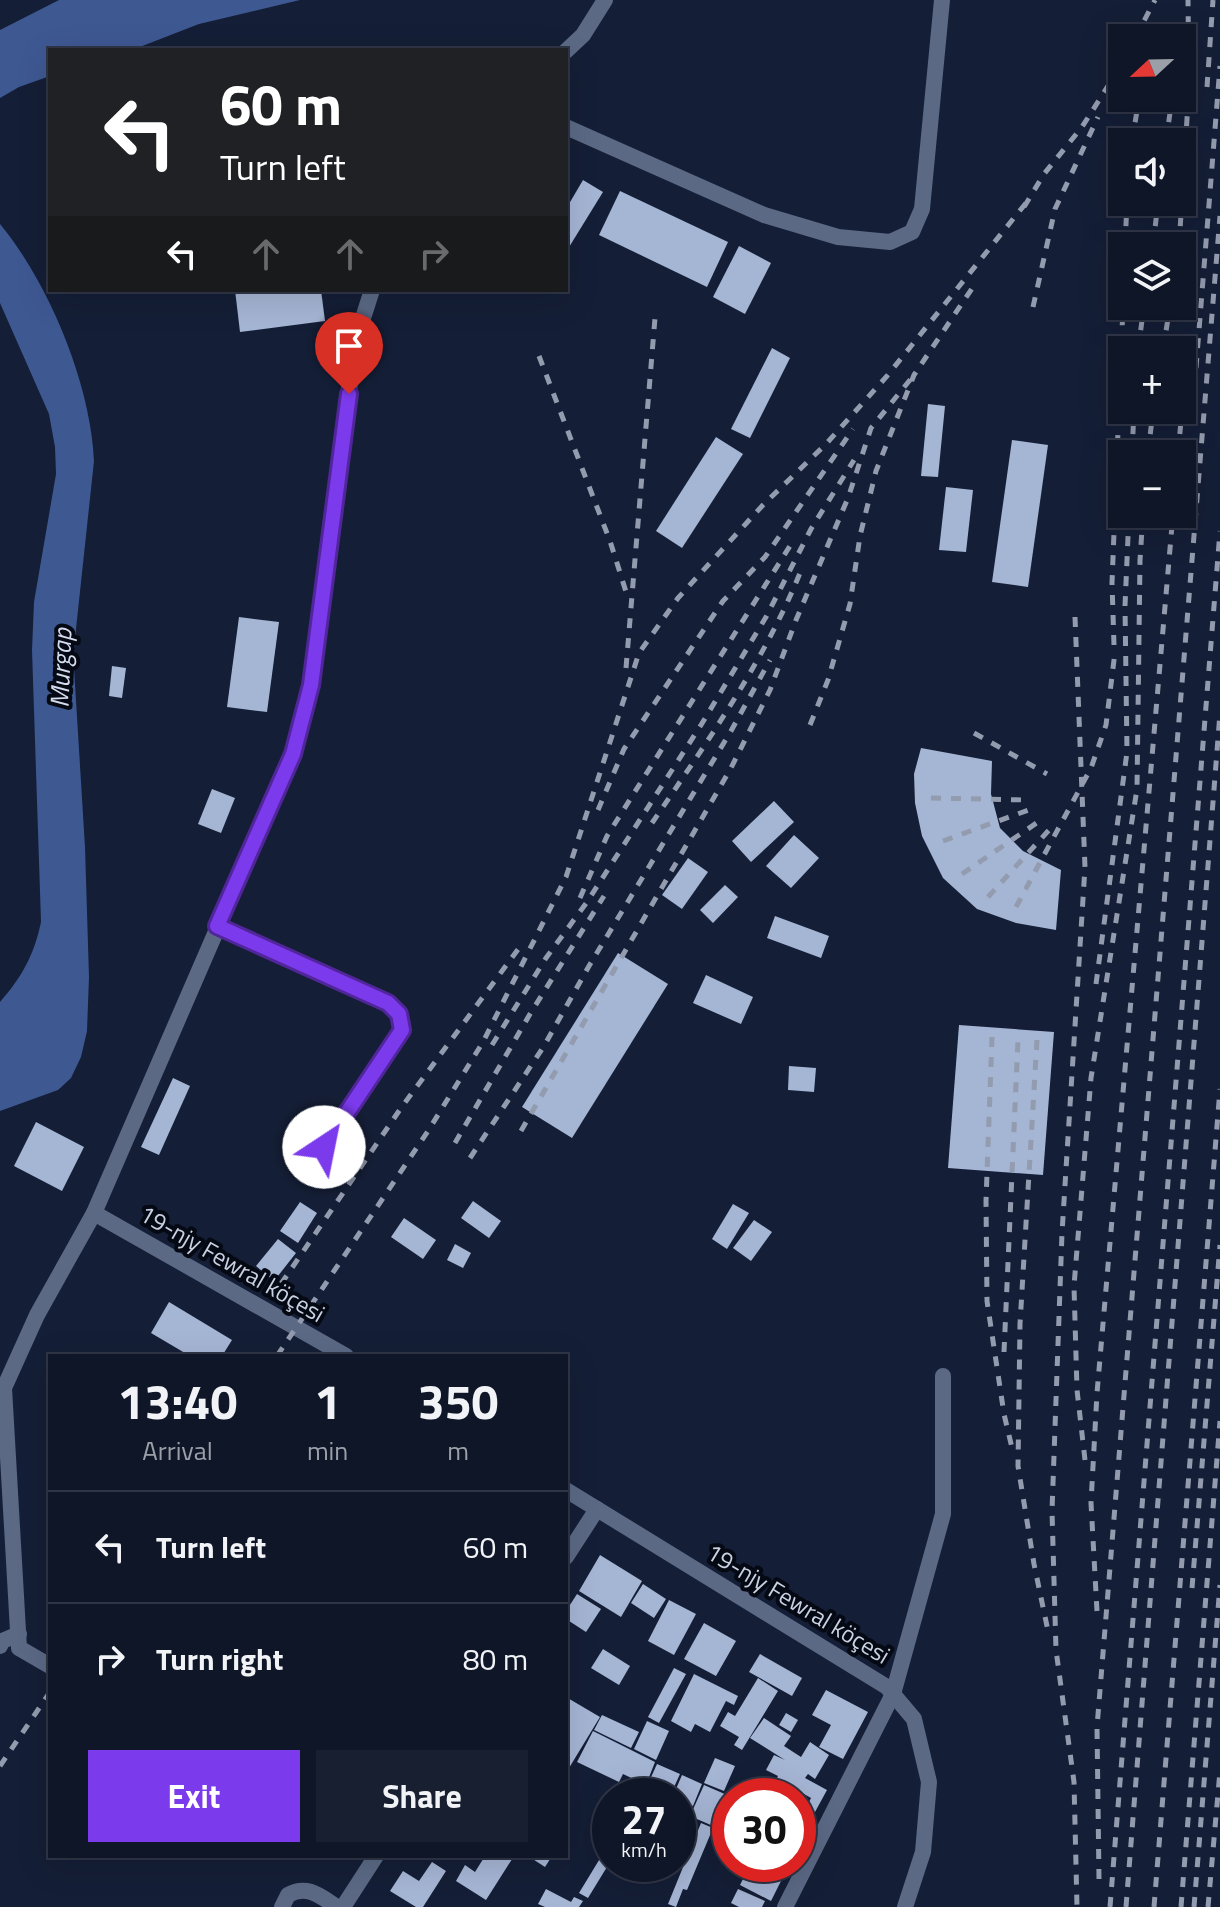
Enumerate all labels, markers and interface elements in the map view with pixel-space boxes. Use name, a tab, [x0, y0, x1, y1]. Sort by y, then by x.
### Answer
north arrow	[1108, 24, 1196, 112]
map controls	[1108, 24, 1196, 528]
text: 60 m	[220, 62, 342, 147]
icon: left	[88, 80, 192, 184]
button: sound	[1108, 128, 1196, 216]
text: Turn left	[220, 139, 346, 194]
icon: left	[160, 232, 204, 276]
icon: ahead	[244, 232, 288, 276]
icon: ahead	[328, 232, 372, 276]
icon: right	[412, 232, 456, 276]
button: layers	[1108, 232, 1196, 320]
pin	[315, 312, 383, 394]
icon: arrive	[327, 324, 371, 368]
button: +	[1108, 336, 1196, 424]
button: −	[1108, 440, 1196, 528]
water label: Murgap	[40, 627, 81, 708]
position arrow	[282, 1105, 366, 1189]
street label: 19-njy Fewral köçesi	[133, 1195, 332, 1331]
text: 13:40	[118, 1365, 237, 1438]
text: 1	[314, 1365, 341, 1438]
text: 350	[418, 1365, 498, 1438]
text: Arrival	[142, 1431, 213, 1470]
text: min	[307, 1431, 348, 1470]
text: m	[447, 1431, 469, 1470]
text: Turn left	[156, 1524, 266, 1570]
text: 60 m	[463, 1524, 528, 1570]
icon: left	[88, 1525, 132, 1569]
street label: 19-njy Fewral köçesi	[700, 1534, 897, 1672]
text: Turn right	[156, 1636, 284, 1682]
text: 80 m	[463, 1636, 528, 1682]
icon: right	[88, 1637, 132, 1681]
button: Exit	[88, 1750, 300, 1842]
button: Share	[316, 1750, 528, 1842]
speed limit sign: 30	[712, 1778, 816, 1882]
text: 27	[622, 1789, 666, 1850]
text: km/h	[621, 1834, 667, 1865]

